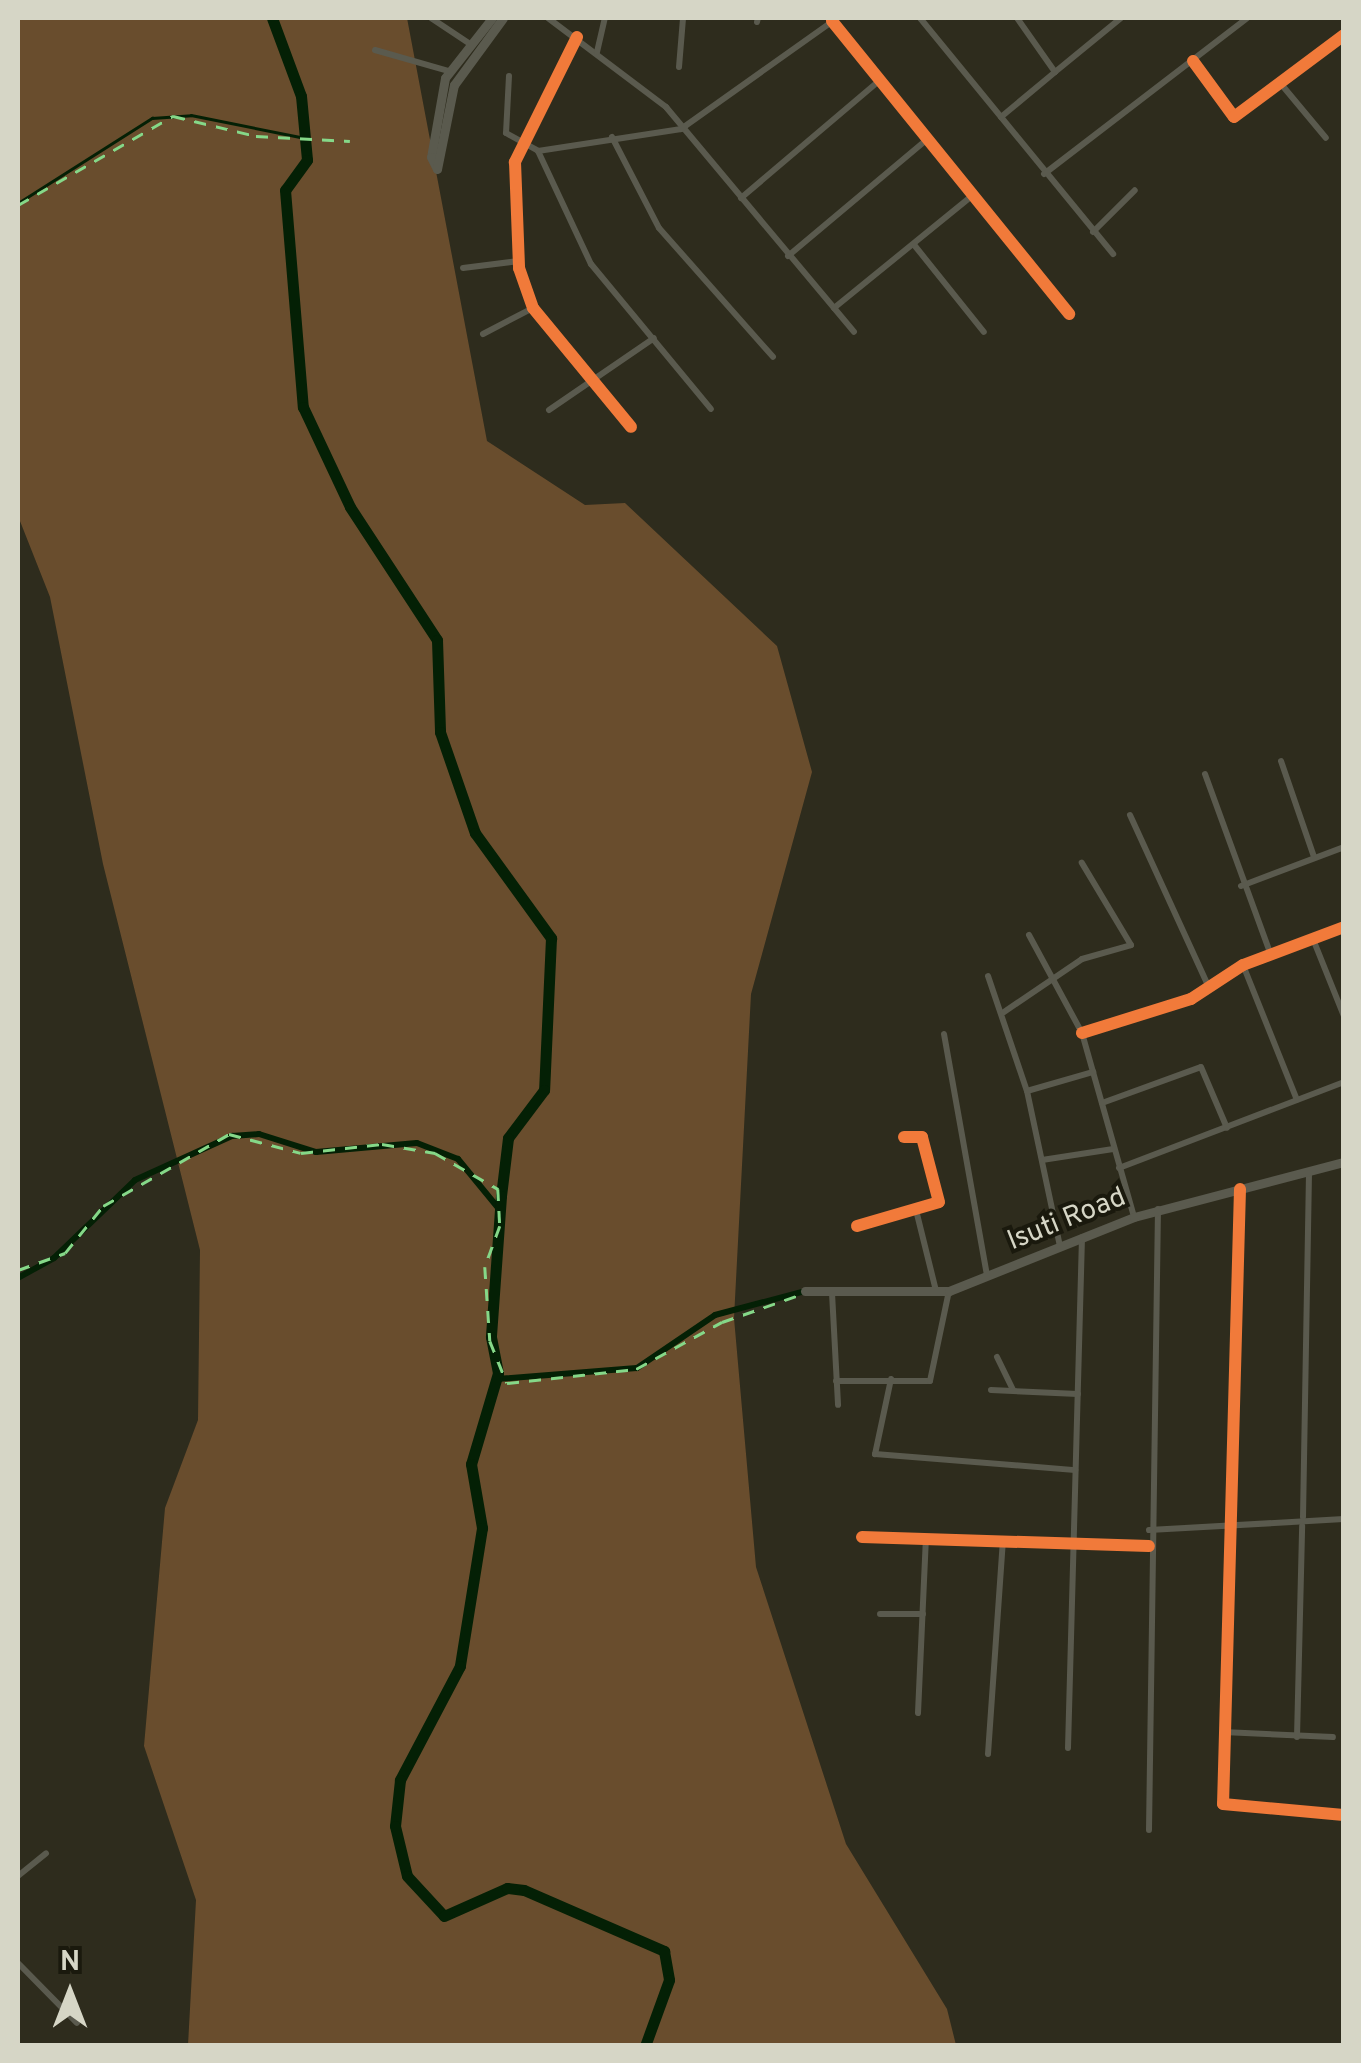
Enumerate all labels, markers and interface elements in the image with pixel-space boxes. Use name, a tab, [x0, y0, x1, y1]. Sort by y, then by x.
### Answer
street label: Isuti Road	[1003, 1181, 1131, 1259]
north arrow	[20, 1943, 120, 2043]
text: N	[60, 1945, 80, 1981]

